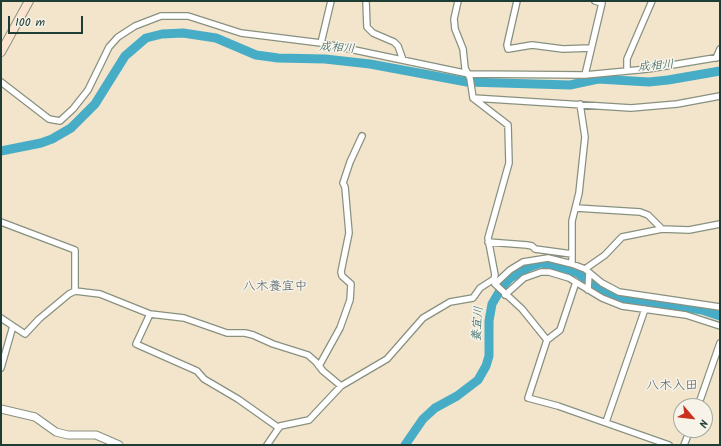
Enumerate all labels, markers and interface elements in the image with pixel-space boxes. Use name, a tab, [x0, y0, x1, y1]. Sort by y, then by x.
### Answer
scale bar	[10, 8, 85, 34]
text: 100 m	[15, 13, 45, 32]
water label: 成相川	[319, 41, 355, 57]
water label: 成相川	[637, 58, 675, 76]
district label: 八木養宜中	[243, 280, 307, 296]
water label: 養宜川	[471, 306, 487, 342]
district label: 八木入田	[646, 379, 698, 395]
north arrow	[673, 398, 713, 438]
text: N	[693, 416, 712, 430]

